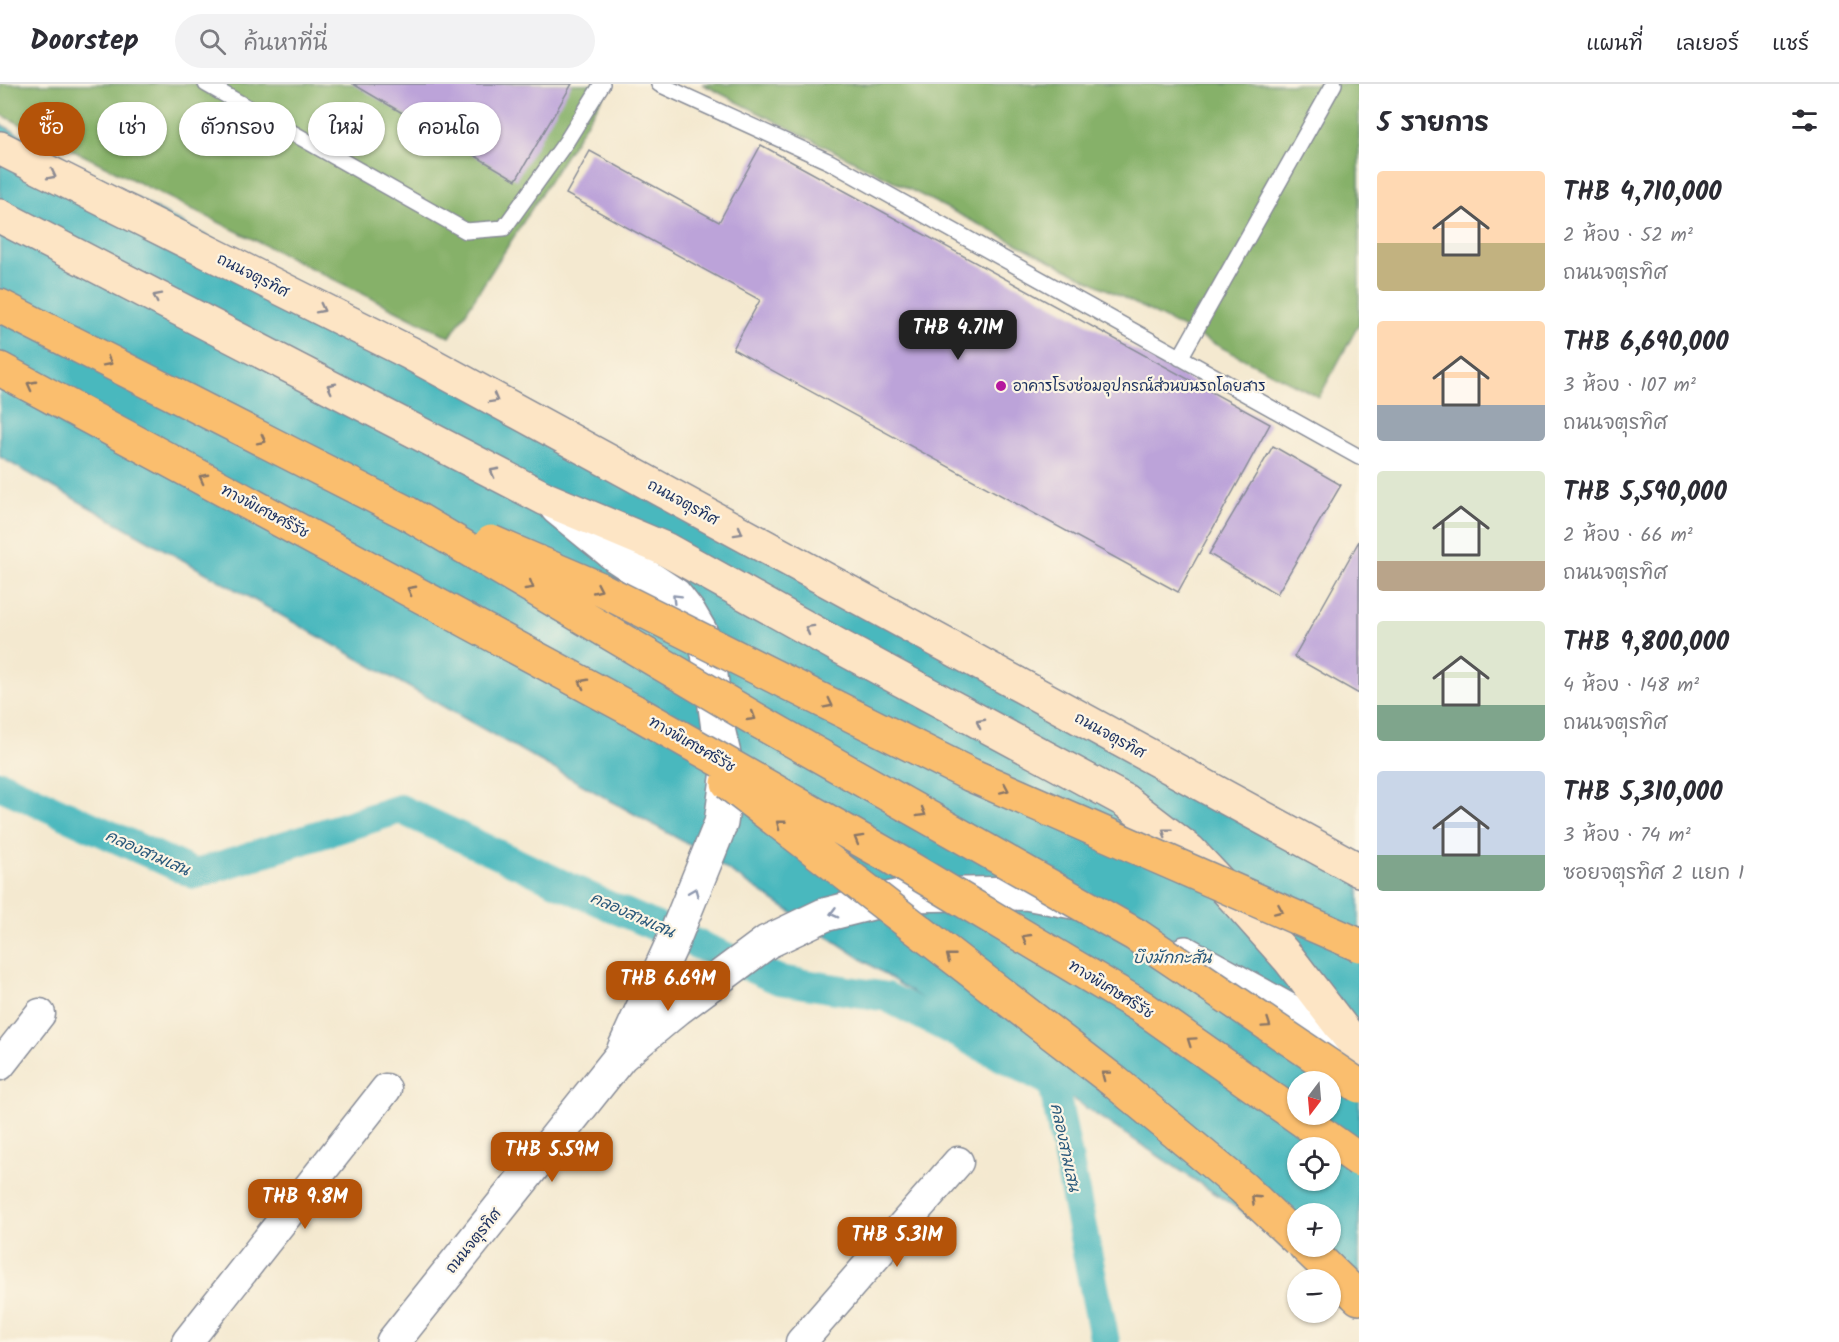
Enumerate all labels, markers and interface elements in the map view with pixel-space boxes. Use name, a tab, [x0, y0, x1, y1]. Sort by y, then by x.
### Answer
search box	[175, 14, 595, 68]
text: Doorstep	[30, 19, 139, 64]
icon: search	[196, 25, 229, 58]
text: ค้นหาที่นี่	[244, 27, 327, 62]
text: แผนที่	[1586, 28, 1643, 61]
text: เลเยอร์	[1676, 28, 1739, 61]
text: แชร์	[1772, 28, 1809, 61]
chip: ซื้อ	[18, 102, 85, 156]
chip: เช่า	[97, 102, 167, 156]
chip: ตัวกรอง	[179, 102, 296, 156]
chip: ใหม่	[308, 102, 385, 156]
chip: คอนโด	[397, 102, 501, 156]
text: 5 รายการ	[1377, 103, 1489, 145]
icon: filters	[1788, 104, 1821, 137]
one-way arrow	[46, 167, 57, 179]
text: THB 4,710,000	[1563, 172, 1722, 214]
icon: home	[1425, 195, 1497, 267]
text: 2 ห้อง · 52 m²	[1563, 220, 1693, 252]
street label: ถนนจตุรทิศ	[212, 248, 293, 305]
text: ถนนจตุรทิศ	[1563, 258, 1667, 290]
one-way arrow	[153, 293, 164, 305]
one-way arrow	[314, 301, 325, 313]
pin: THB 4.71M	[889, 310, 1027, 361]
text: THB 4.71M	[913, 313, 1003, 345]
text: THB 6,690,000	[1563, 322, 1729, 364]
icon: home	[1425, 345, 1497, 417]
one-way arrow	[102, 354, 113, 366]
text: 3 ห้อง · 107 m²	[1563, 370, 1696, 402]
place label: อาคารโรงซ่อมอุปกรณ์ส่วนบนรถโดยสาร	[1013, 375, 1266, 399]
marker: อาคารโรงซ่อมอุปกรณ์ส่วนบนรถโดยสาร	[994, 379, 1008, 393]
one-way arrow	[27, 381, 37, 392]
one-way arrow	[326, 382, 337, 394]
one-way arrow	[487, 392, 498, 403]
text: ถนนจตุรทิศ	[1563, 408, 1667, 440]
one-way arrow	[255, 433, 266, 444]
one-way arrow	[490, 468, 500, 479]
text: THB 5,590,000	[1563, 472, 1727, 514]
one-way arrow	[198, 474, 209, 485]
street label: ถนนจตุรทิศ	[643, 474, 723, 533]
street label: ทางพิเศษศรีรัช	[216, 479, 313, 545]
icon: home	[1425, 495, 1497, 567]
text: 2 ห้อง · 66 m²	[1563, 520, 1693, 552]
one-way arrow	[732, 525, 743, 536]
text: ถนนจตุรทิศ	[1563, 558, 1667, 590]
one-way arrow	[524, 578, 534, 590]
one-way arrow	[592, 581, 603, 593]
one-way arrow	[407, 586, 417, 597]
one-way arrow	[672, 595, 683, 606]
text: THB 9,800,000	[1563, 622, 1729, 664]
one-way arrow	[805, 625, 815, 636]
icon: home	[1425, 645, 1497, 717]
text: 4 ห้อง · 148 m²	[1563, 670, 1699, 702]
one-way arrow	[579, 679, 589, 690]
one-way arrow	[823, 696, 834, 708]
street label: ถนนจตุรทิศ	[1070, 707, 1150, 766]
text: ถนนจตุรทิศ	[1563, 708, 1667, 740]
one-way arrow	[746, 709, 756, 721]
street label: ทางพิเศษศรีรัช	[644, 710, 740, 780]
one-way arrow	[976, 719, 986, 730]
text: THB 5,310,000	[1563, 772, 1723, 814]
one-way arrow	[998, 782, 1009, 794]
icon: home	[1425, 795, 1497, 867]
one-way arrow	[916, 806, 926, 818]
one-way arrow	[775, 820, 786, 831]
text: 3 ห้อง · 74 m²	[1563, 820, 1691, 852]
water label: คลองสามเสน	[101, 824, 195, 884]
one-way arrow	[1161, 829, 1172, 840]
one-way arrow	[854, 834, 864, 846]
text: ซอยจตุรทิศ 2 แยก 1	[1563, 858, 1744, 890]
water label: คลองสามเสน	[586, 886, 680, 946]
one-way arrow	[687, 888, 699, 899]
one-way arrow	[1273, 902, 1284, 914]
one-way arrow	[829, 905, 839, 918]
one-way arrow	[1022, 934, 1032, 945]
water label: บึงมักกะสัน	[1133, 946, 1213, 971]
one-way arrow	[946, 953, 957, 964]
street label: ทางพิเศษศรีรัช	[1063, 954, 1158, 1026]
pin: THB 6.69M	[599, 961, 737, 1012]
text: THB 6.69M	[620, 964, 716, 996]
one-way arrow	[1261, 1017, 1272, 1028]
one-way arrow	[1187, 1037, 1198, 1048]
one-way arrow	[1101, 1071, 1112, 1082]
north arrow	[1287, 1071, 1341, 1125]
map controls	[1287, 1071, 1341, 1323]
water label: คลองสามเสน	[1043, 1101, 1086, 1195]
pin: THB 5.59M	[483, 1132, 621, 1183]
text: THB 5.59M	[505, 1135, 599, 1167]
button: locate	[1287, 1137, 1341, 1191]
pin: THB 9.8M	[243, 1179, 367, 1230]
text: THB 9.8M	[262, 1182, 348, 1214]
one-way arrow	[1251, 1196, 1262, 1207]
street label: ถนนจตุรทิศ	[440, 1203, 508, 1279]
button: +	[1287, 1203, 1341, 1257]
pin: THB 5.31M	[828, 1217, 966, 1268]
text: THB 5.31M	[851, 1220, 943, 1252]
button: −	[1287, 1269, 1341, 1323]

